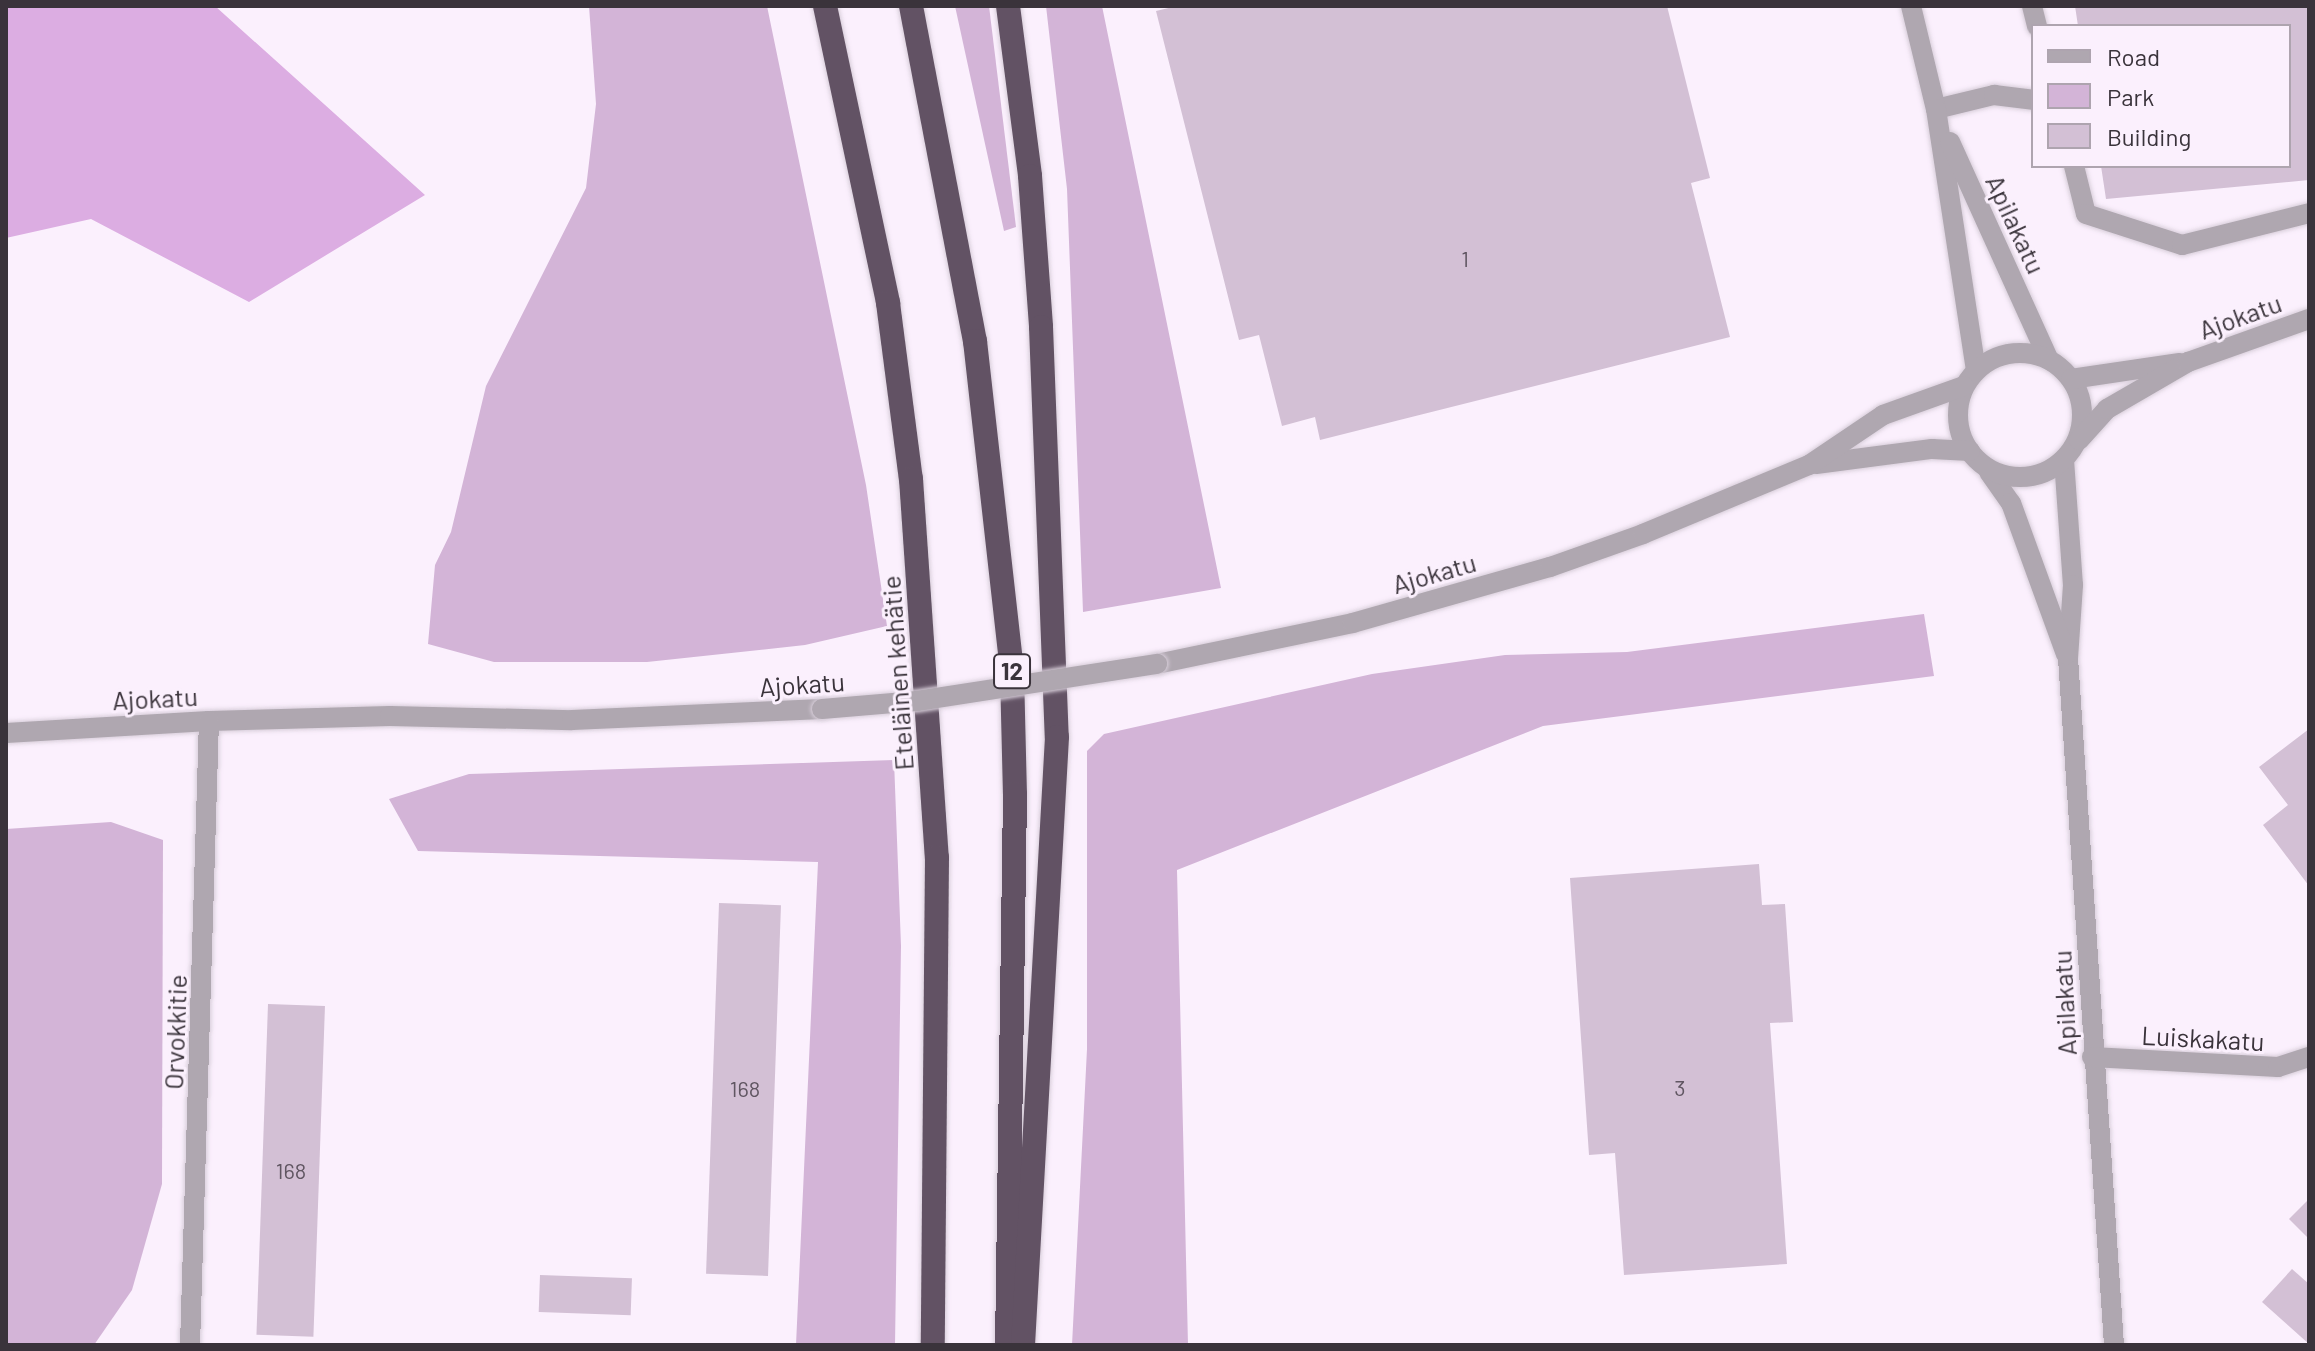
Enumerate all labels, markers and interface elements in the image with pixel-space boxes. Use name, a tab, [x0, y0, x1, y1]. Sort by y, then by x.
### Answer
legend	[2031, 24, 2291, 168]
text: Road	[2107, 42, 2160, 71]
text: Park	[2107, 82, 2154, 111]
text: Building	[2107, 122, 2191, 151]
street label: Apilakatu	[1980, 170, 2052, 278]
house number: 1	[1461, 246, 1469, 272]
street label: Ajokatu	[2194, 287, 2286, 345]
street label: Ajokatu	[1389, 546, 1479, 600]
street label: Eteläinen kehätie	[875, 575, 919, 771]
road number: 12	[992, 651, 1032, 691]
street label: Ajokatu	[758, 665, 846, 703]
street label: Ajokatu	[111, 680, 199, 716]
street label: Apilakatu	[2046, 950, 2082, 1056]
street label: Orvokkitie	[157, 974, 193, 1090]
street label: Luiskakatu	[2141, 1019, 2265, 1057]
house number: 3	[1674, 1075, 1686, 1101]
house number: 168	[730, 1076, 760, 1102]
house number: 168	[276, 1158, 306, 1184]

